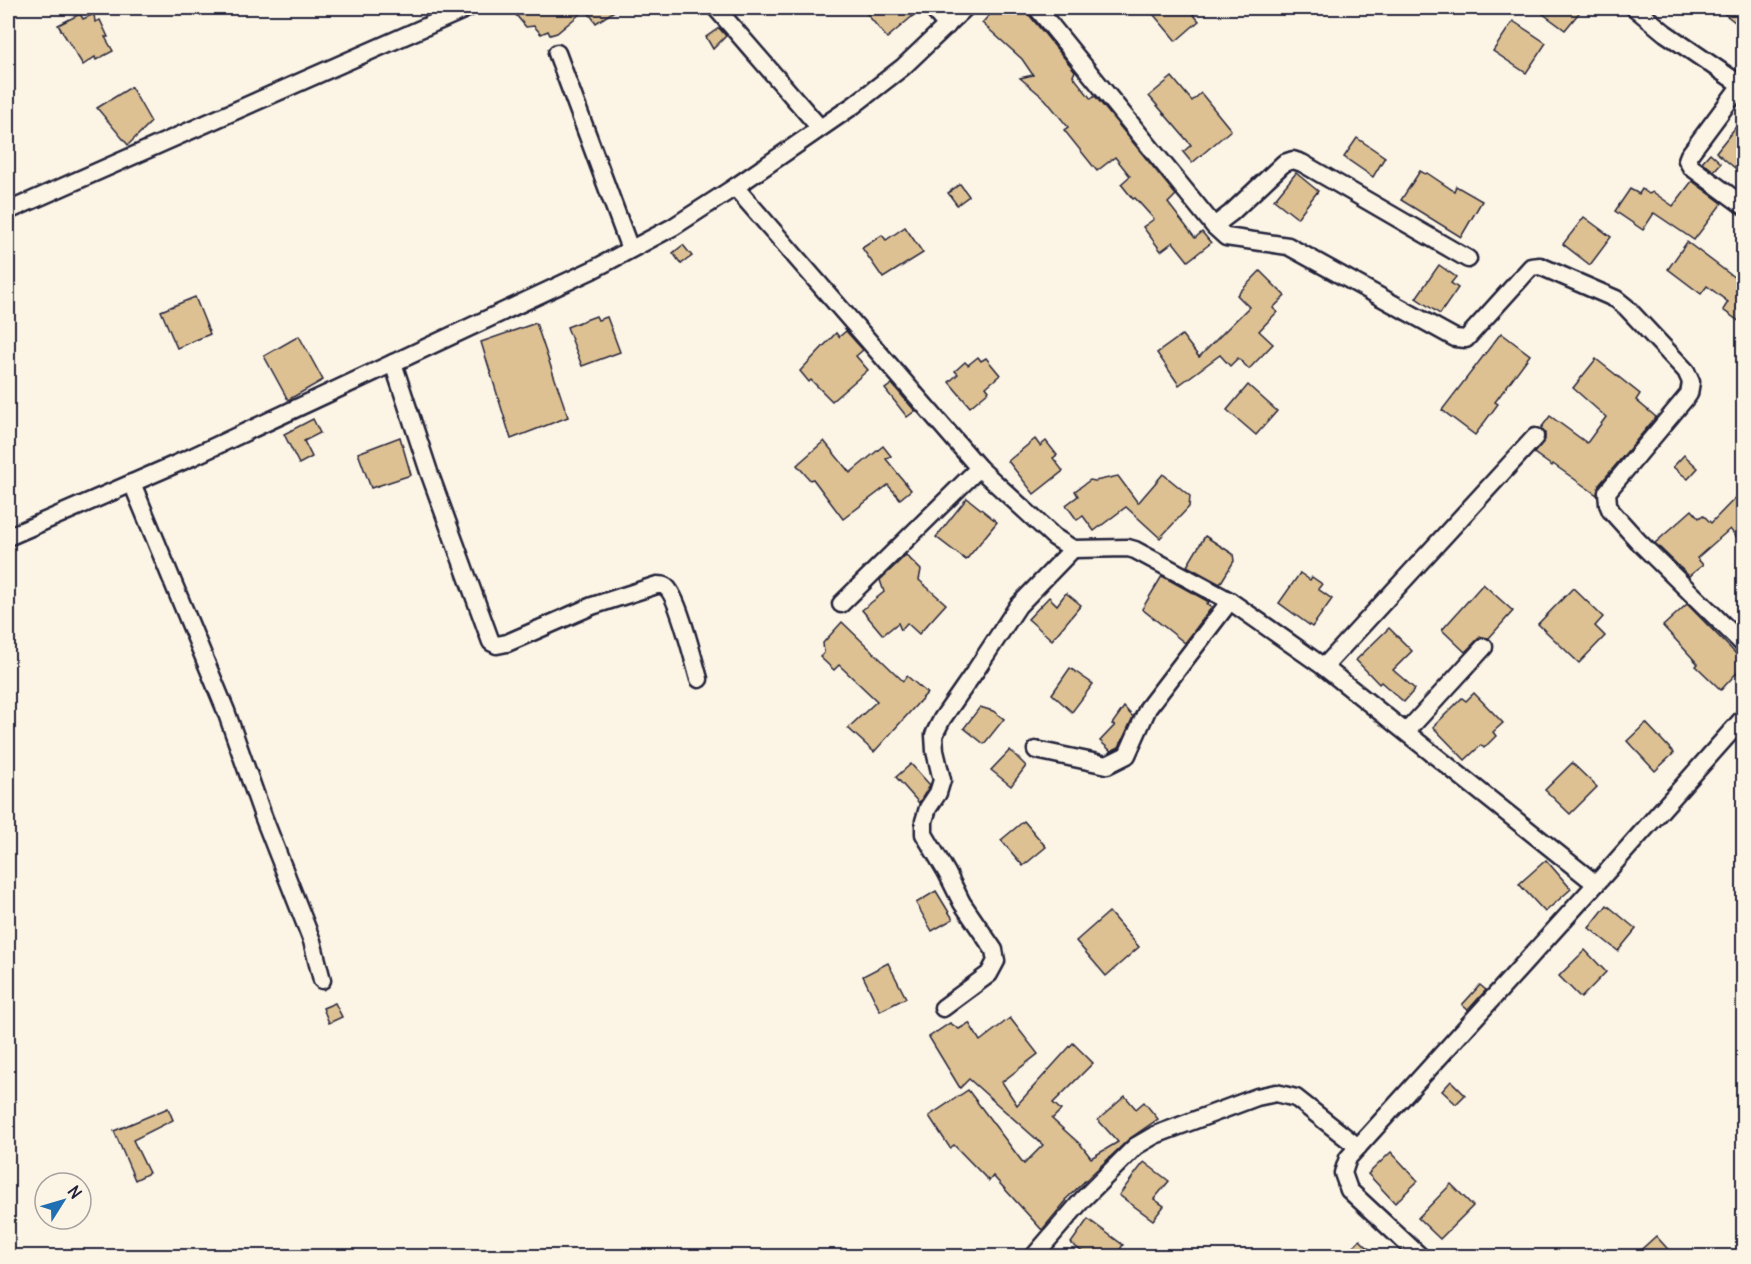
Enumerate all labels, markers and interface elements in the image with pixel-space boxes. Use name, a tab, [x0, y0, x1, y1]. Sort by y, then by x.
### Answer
north arrow	[33, 1171, 93, 1231]
text: N	[64, 1182, 86, 1202]

